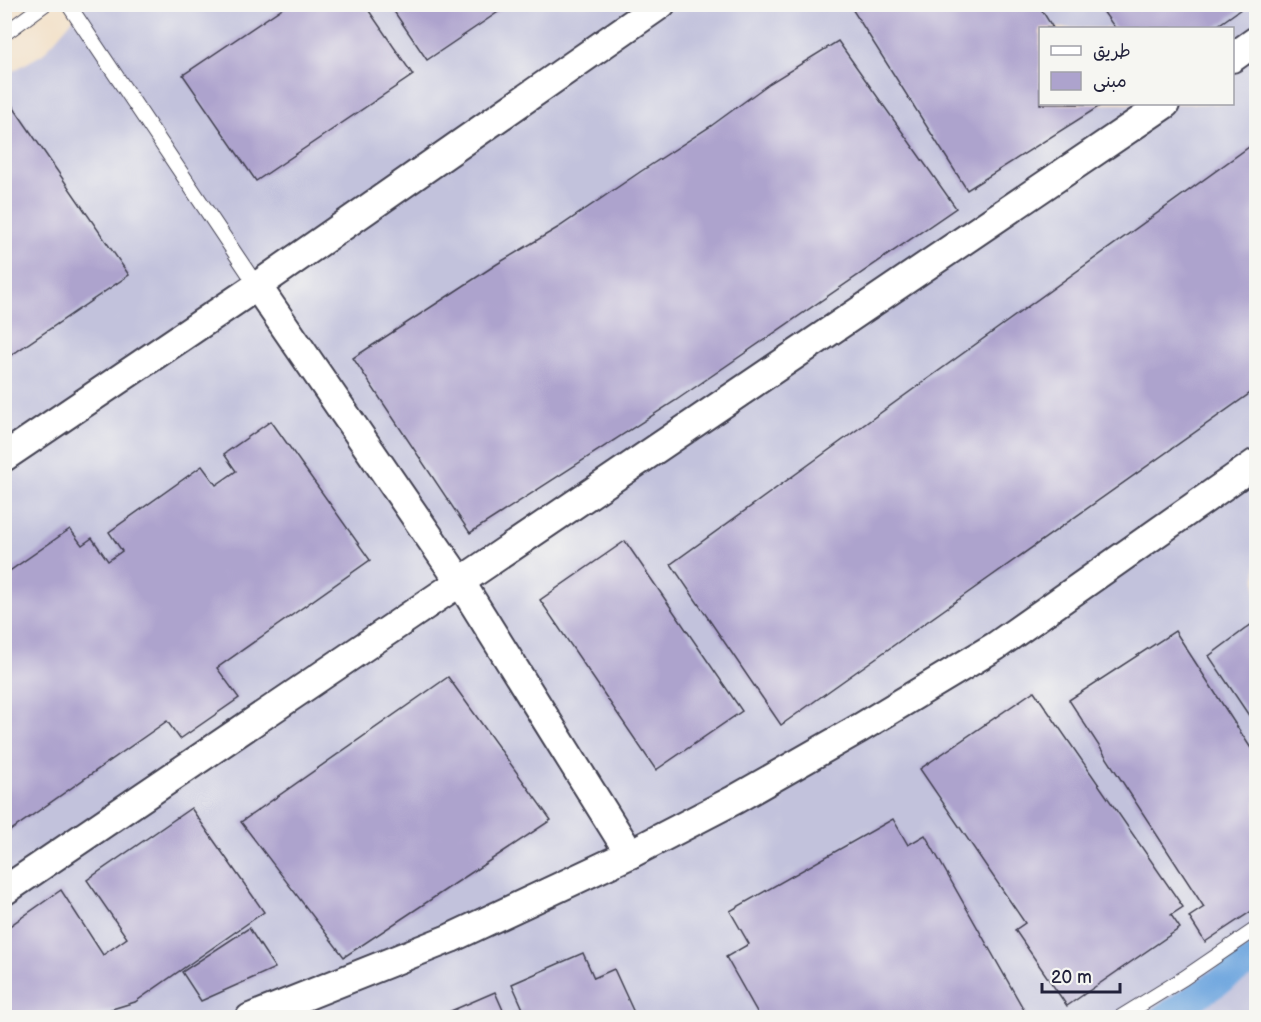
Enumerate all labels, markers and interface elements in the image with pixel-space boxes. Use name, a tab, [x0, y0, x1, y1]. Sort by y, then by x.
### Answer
legend	[1039, 27, 1234, 105]
text: طريق	[1093, 41, 1131, 62]
text: مبنى	[1093, 71, 1127, 92]
scale bar	[1042, 956, 1120, 994]
text: 20 m	[1051, 967, 1092, 988]

